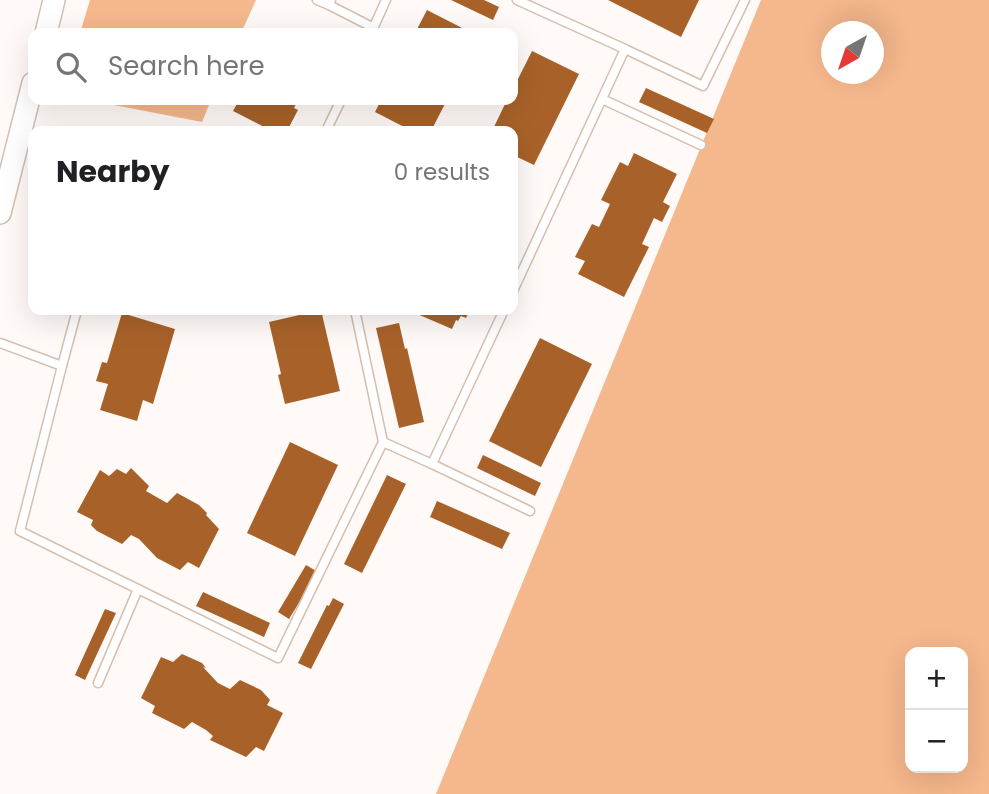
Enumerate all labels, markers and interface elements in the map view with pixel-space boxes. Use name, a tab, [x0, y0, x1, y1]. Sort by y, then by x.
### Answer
north arrow	[821, 21, 884, 84]
search box	[28, 28, 518, 105]
icon: search	[52, 48, 90, 86]
text: Search here	[108, 48, 265, 84]
text: Nearby	[56, 150, 170, 193]
text: 0 results	[394, 156, 490, 188]
map controls	[905, 647, 968, 773]
button: +	[905, 647, 968, 710]
button: −	[905, 710, 968, 773]

